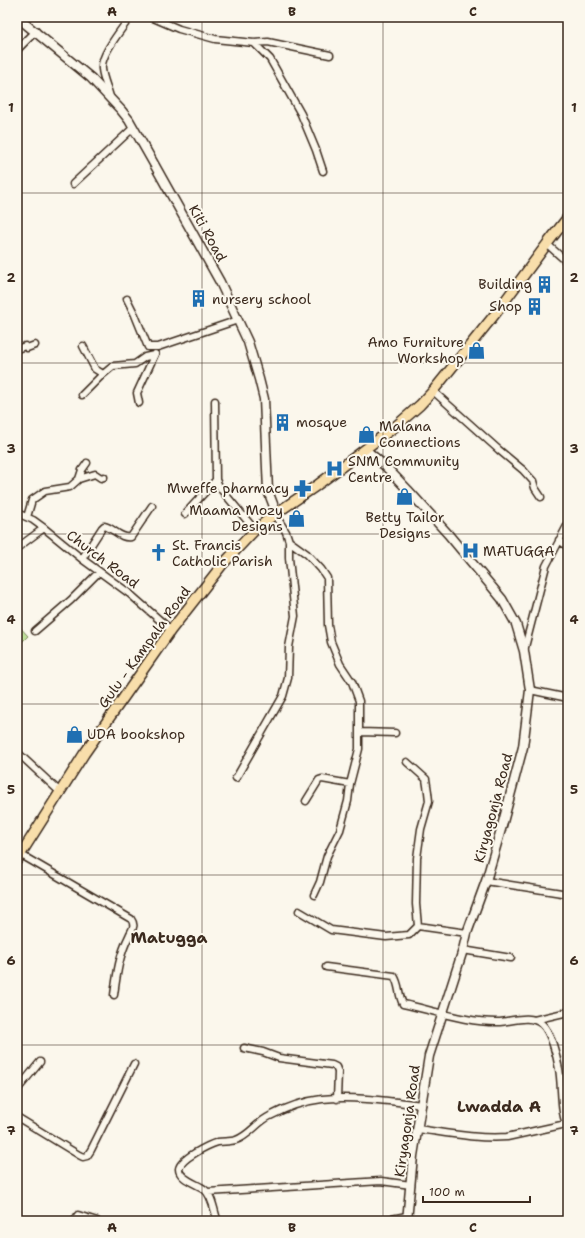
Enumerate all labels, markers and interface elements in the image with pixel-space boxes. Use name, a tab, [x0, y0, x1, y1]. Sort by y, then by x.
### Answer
text: A	[107, 3, 117, 20]
text: B	[288, 3, 296, 20]
text: C	[469, 3, 477, 20]
text: 1	[8, 99, 14, 116]
text: 1	[571, 99, 577, 116]
street label: Kiti Road	[185, 201, 231, 265]
text: 2	[6, 269, 16, 286]
text: 2	[569, 269, 579, 286]
building icon: Building	[535, 274, 555, 294]
place label: Building	[478, 275, 532, 293]
building icon: nursery school	[189, 289, 209, 309]
place label: nursery school	[212, 290, 312, 308]
building icon: Shop	[525, 296, 545, 316]
place label: Shop	[489, 297, 522, 315]
place label: Amo Furniture Workshop	[367, 333, 464, 367]
shop icon: Amo Furniture Workshop	[467, 340, 487, 360]
building icon: mosque	[273, 412, 293, 432]
place label: mosque	[296, 413, 347, 431]
place label: Malana Connections	[379, 417, 461, 451]
shop icon: Malana Connections	[356, 424, 376, 444]
text: 3	[6, 440, 16, 457]
text: 3	[569, 440, 579, 457]
place label: SNM Community Centre	[348, 452, 459, 486]
hospital icon: SNM Community Centre	[325, 459, 345, 479]
pharmacy icon: Mweffe pharmacy	[292, 478, 312, 498]
place label: Mweffe pharmacy	[167, 479, 289, 497]
shop icon: Betty Tailor Designs	[395, 487, 415, 507]
place label: Maama Mozy Designs	[189, 501, 283, 535]
shop icon: Maama Mozy Designs	[286, 508, 306, 528]
place label: Betty Tailor Designs	[366, 508, 445, 542]
street label: Church Road	[63, 526, 143, 592]
place label: St. Francis Catholic Parish	[172, 536, 273, 570]
hospital icon: MATUGGA	[460, 541, 480, 561]
place label: MATUGGA	[483, 542, 555, 560]
church icon: St. Francis Catholic Parish	[149, 543, 169, 563]
street label: Gulu - Kampala Road	[94, 583, 194, 711]
text: 4	[6, 611, 16, 628]
text: 4	[569, 611, 579, 628]
shop icon: UDA bookshop	[64, 724, 84, 744]
place label: UDA bookshop	[87, 725, 185, 743]
street label: Kiryagonja Road	[470, 751, 516, 865]
text: 5	[7, 781, 15, 798]
text: 5	[570, 781, 578, 798]
district label: Matugga	[130, 927, 208, 948]
text: 6	[6, 952, 16, 969]
text: 6	[569, 952, 579, 969]
street label: Kiryagonja Road	[390, 1064, 424, 1178]
district label: Lwadda A	[457, 1096, 541, 1117]
text: 7	[6, 1122, 16, 1139]
text: 7	[569, 1122, 579, 1139]
scale bar	[423, 1178, 530, 1204]
text: 100 m	[429, 1184, 465, 1200]
text: A	[107, 1219, 117, 1236]
text: B	[288, 1219, 296, 1236]
text: C	[469, 1219, 477, 1236]

